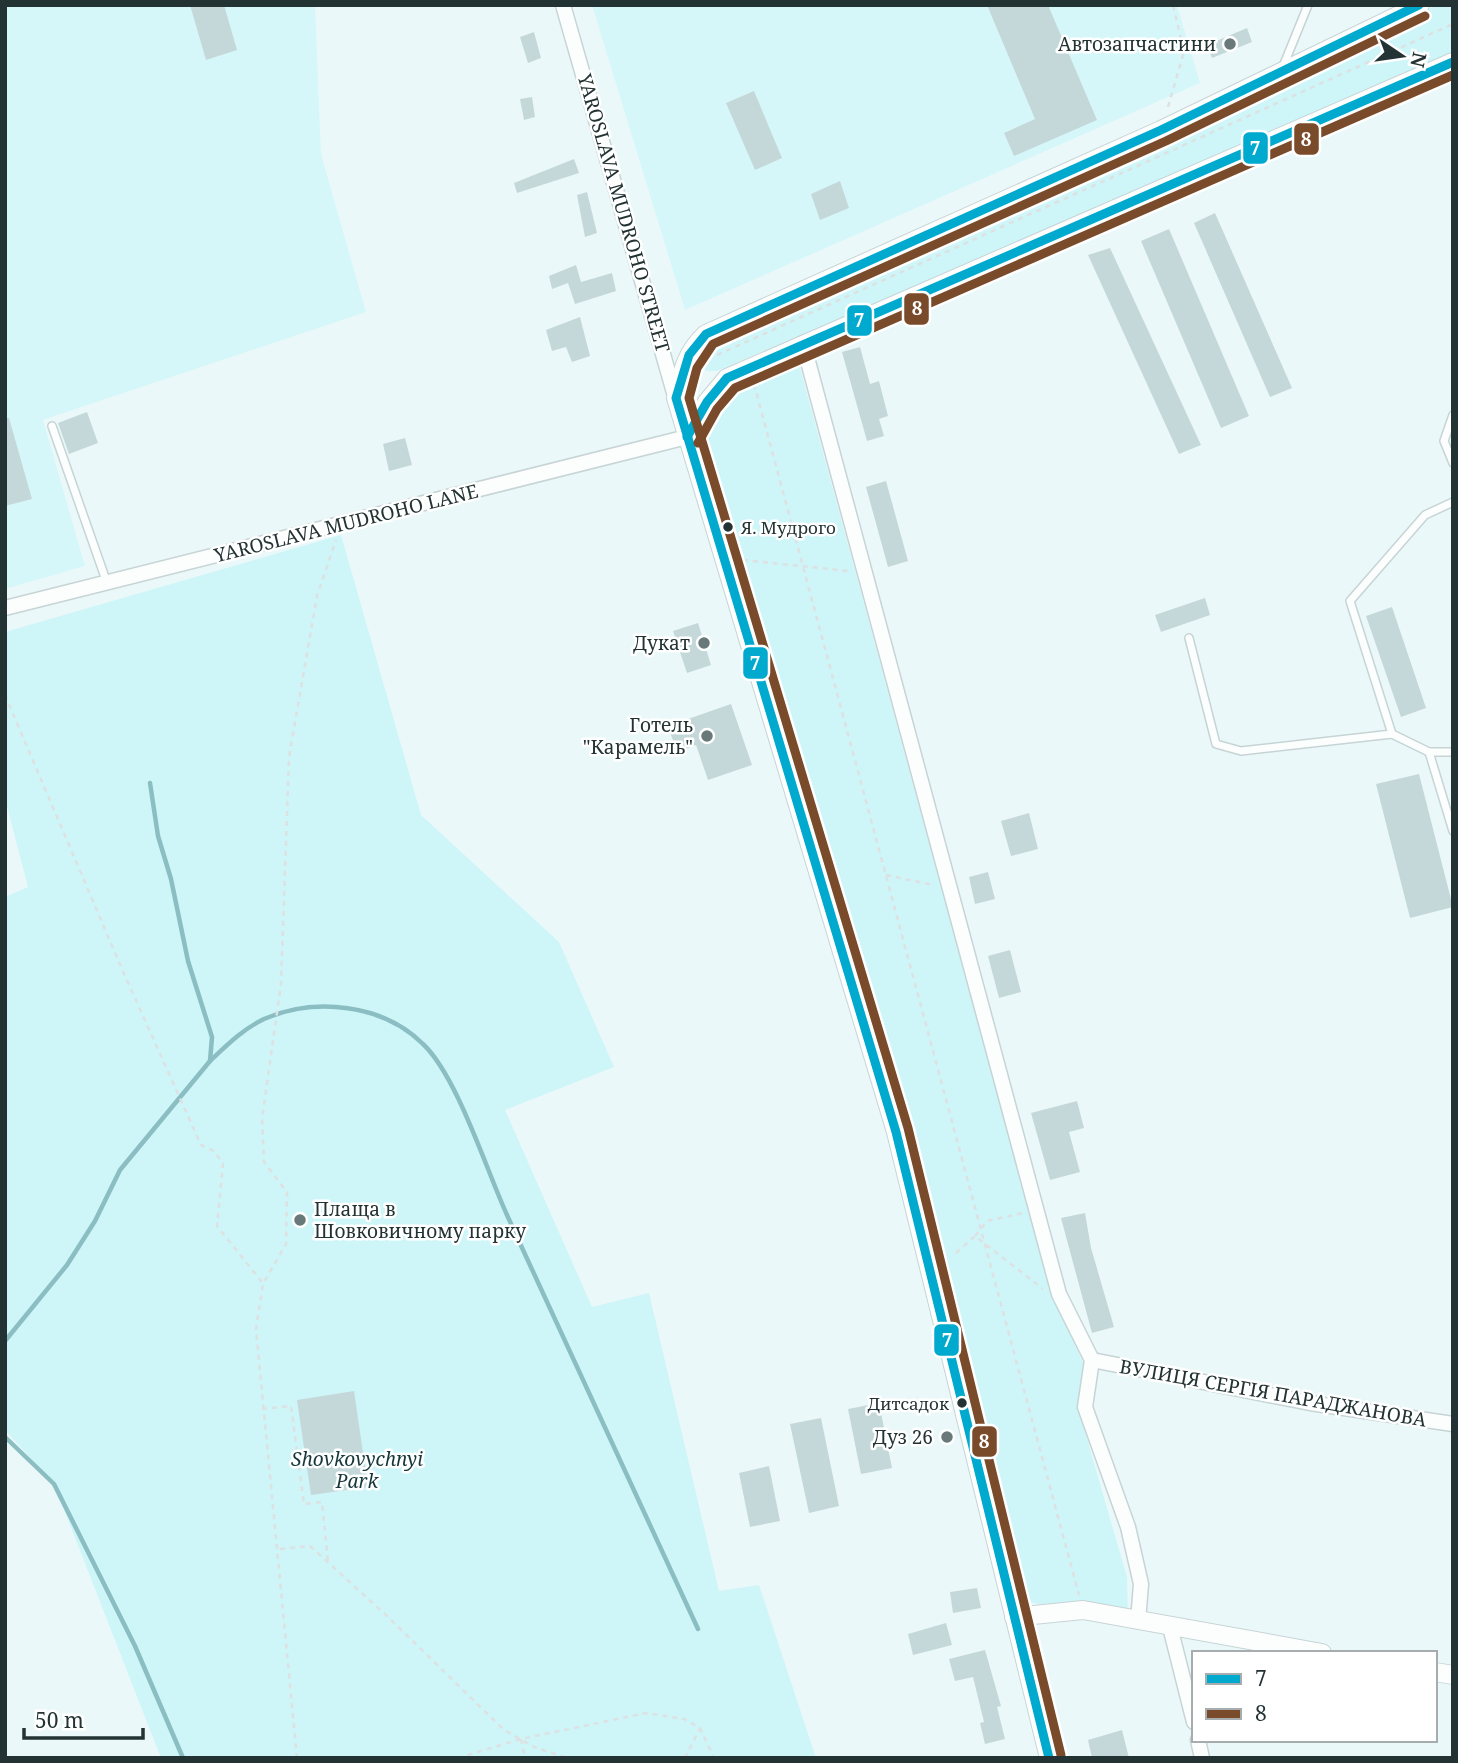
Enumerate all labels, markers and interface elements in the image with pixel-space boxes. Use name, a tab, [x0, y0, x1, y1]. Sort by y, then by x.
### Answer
north arrow	[1367, 21, 1437, 91]
place label: Автозапчастини	[1058, 31, 1216, 57]
marker: Автозапчастини	[1222, 36, 1238, 52]
text: N	[1404, 50, 1433, 70]
street label: YAROSLAVA MUDROHO STREET	[571, 70, 676, 356]
line badge: 8	[1293, 122, 1320, 156]
text: 8	[1301, 126, 1312, 152]
line badge: 7	[1242, 131, 1269, 165]
text: 7	[1250, 135, 1260, 161]
line badge: 8	[903, 292, 930, 326]
text: 8	[912, 295, 923, 321]
line badge: 7	[846, 304, 873, 337]
text: 7	[854, 307, 864, 333]
street label: YAROSLAVA MUDROHO LANE	[210, 478, 481, 569]
place label: Я. Мудрого	[740, 516, 836, 539]
marker: Я. Мудрого	[721, 520, 735, 534]
place label: Дукат	[633, 630, 690, 656]
marker: Дукат	[696, 635, 712, 651]
line badge: 7	[742, 646, 769, 680]
text: 7	[750, 650, 760, 676]
place label: Готель "Карамель"	[583, 712, 693, 760]
marker: Готель "Карамель"	[699, 728, 715, 744]
place label: Плаща в Шовковичному парку	[314, 1196, 526, 1244]
marker: Плаща в Шовковичному парку	[292, 1212, 308, 1228]
line badge: 7	[933, 1323, 960, 1357]
text: 7	[942, 1327, 952, 1353]
street label: ВУЛИЦЯ СЕРГІЯ ПАРАДЖАНОВА	[1117, 1353, 1429, 1433]
place label: Дитсадок	[867, 1392, 950, 1415]
marker: Дитсадок	[955, 1396, 969, 1410]
place label: Дуз 26	[873, 1424, 933, 1450]
line badge: 8	[971, 1425, 998, 1458]
text: 8	[979, 1428, 990, 1454]
marker: Дуз 26	[939, 1429, 955, 1445]
park label: Shovkovychnyi Park	[291, 1446, 423, 1494]
legend	[1192, 1651, 1437, 1742]
text: 7	[1255, 1664, 1267, 1692]
scale bar	[24, 1696, 144, 1740]
text: 8	[1255, 1699, 1267, 1727]
text: 50 m	[35, 1706, 84, 1734]

